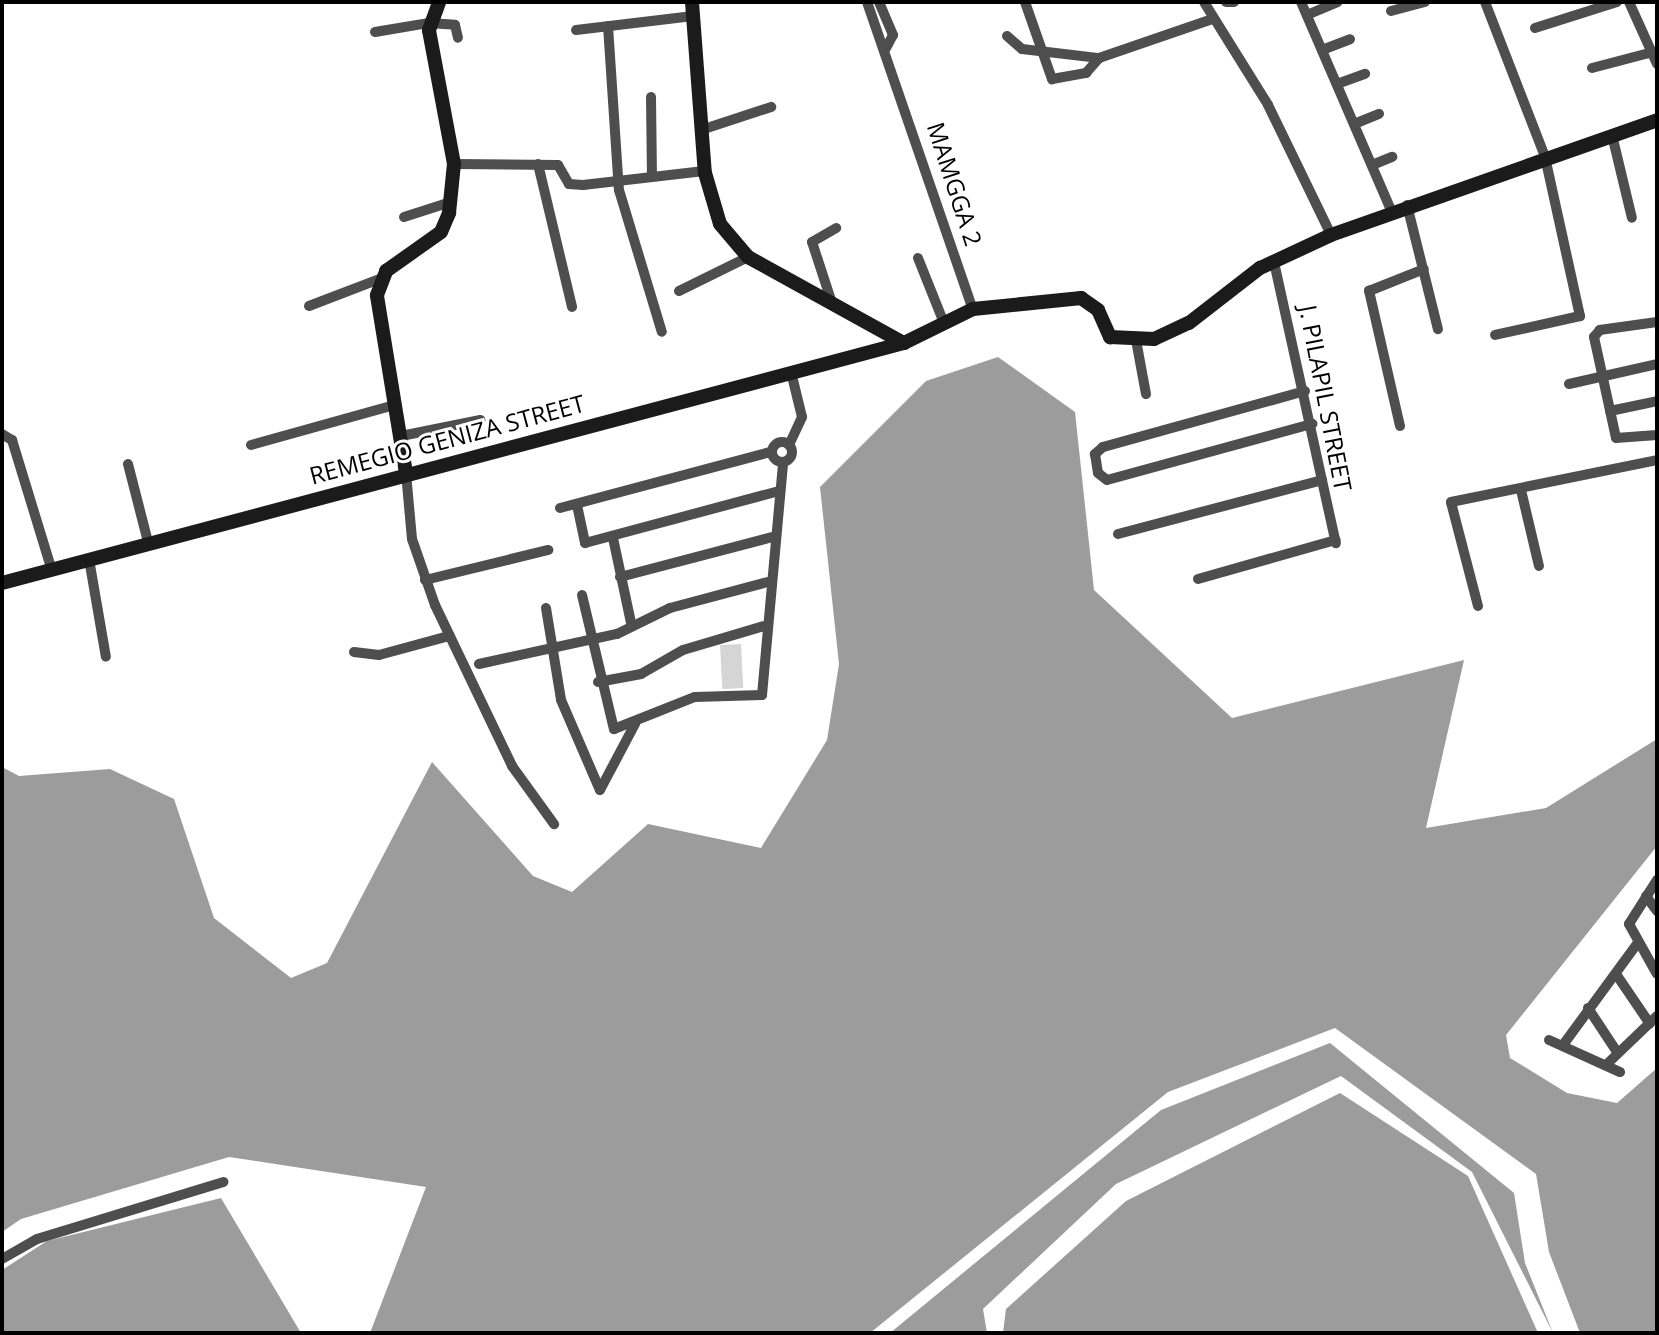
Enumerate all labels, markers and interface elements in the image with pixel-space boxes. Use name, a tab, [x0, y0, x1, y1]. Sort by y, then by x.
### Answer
street label: MAMGGA 2	[921, 119, 989, 249]
street label: J. PILAPIL STREET	[1294, 303, 1358, 493]
street label: REMEGIO GENIZA STREET	[306, 388, 588, 490]

